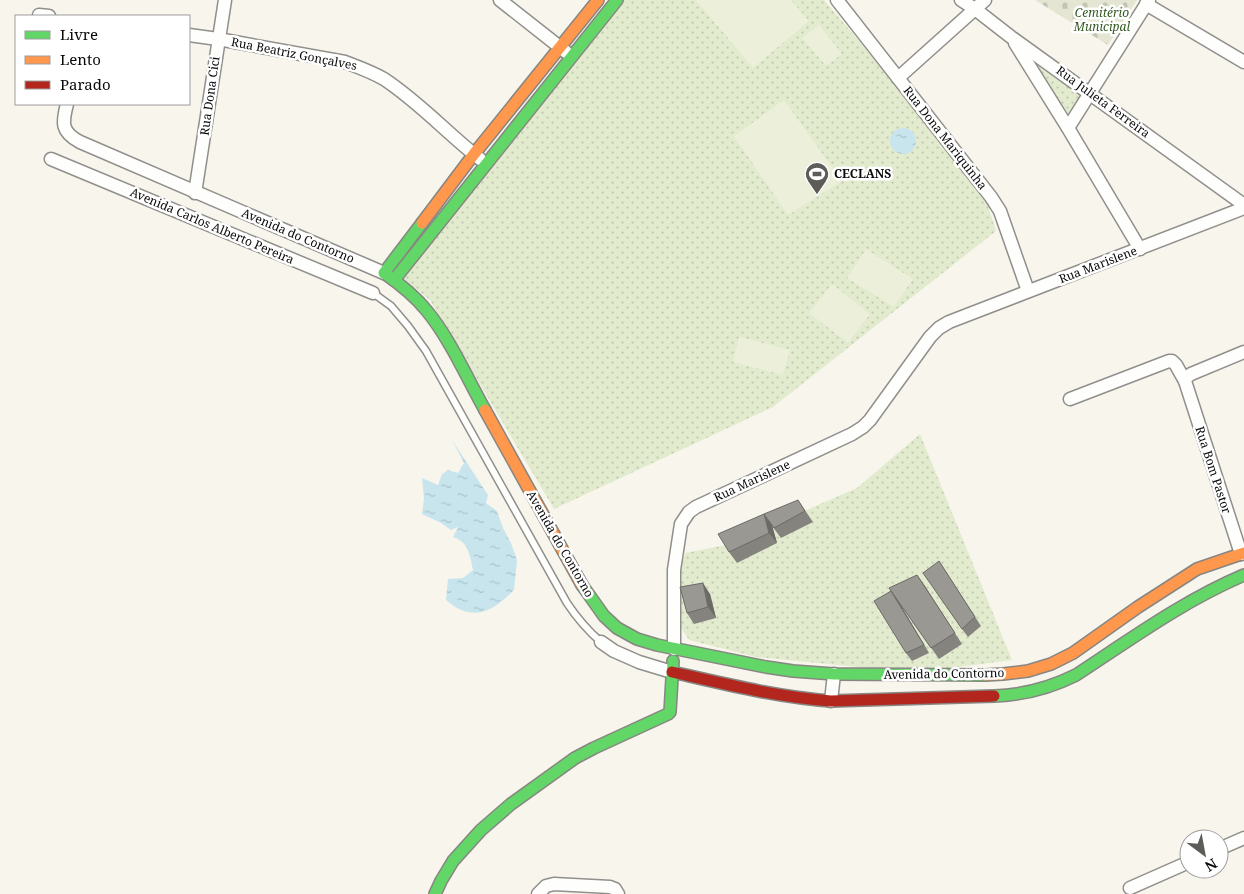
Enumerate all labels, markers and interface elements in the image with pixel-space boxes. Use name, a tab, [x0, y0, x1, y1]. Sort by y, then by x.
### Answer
park label: Cemitério Municipal	[1073, 4, 1130, 35]
legend	[15, 15, 190, 105]
text: Livre	[60, 24, 98, 44]
street label: Rua Beatriz Gonçalves	[230, 33, 358, 74]
text: Lento	[60, 49, 101, 69]
street label: Rua Dona Cici	[196, 55, 223, 137]
street label: Rua Julieta Ferreira	[1053, 62, 1154, 142]
text: Parado	[60, 74, 111, 94]
street label: Rua Dona Mariquinha	[900, 82, 991, 193]
sports icon: CECLANS	[804, 161, 830, 195]
place label: CECLANS	[834, 165, 891, 182]
street label: Avenida Carlos Alberto Pereira	[128, 183, 297, 268]
street label: Avenida do Contorno	[239, 204, 357, 267]
street label: Rua Marislene	[1056, 242, 1139, 287]
street label: Rua Bom Pastor	[1191, 424, 1236, 516]
street label: Rua Marislene	[711, 455, 793, 506]
street label: Avenida do Contorno	[523, 487, 598, 600]
street label: Avenida do Contorno	[883, 664, 1005, 683]
north arrow	[1179, 829, 1229, 879]
text: N	[1201, 854, 1221, 876]

